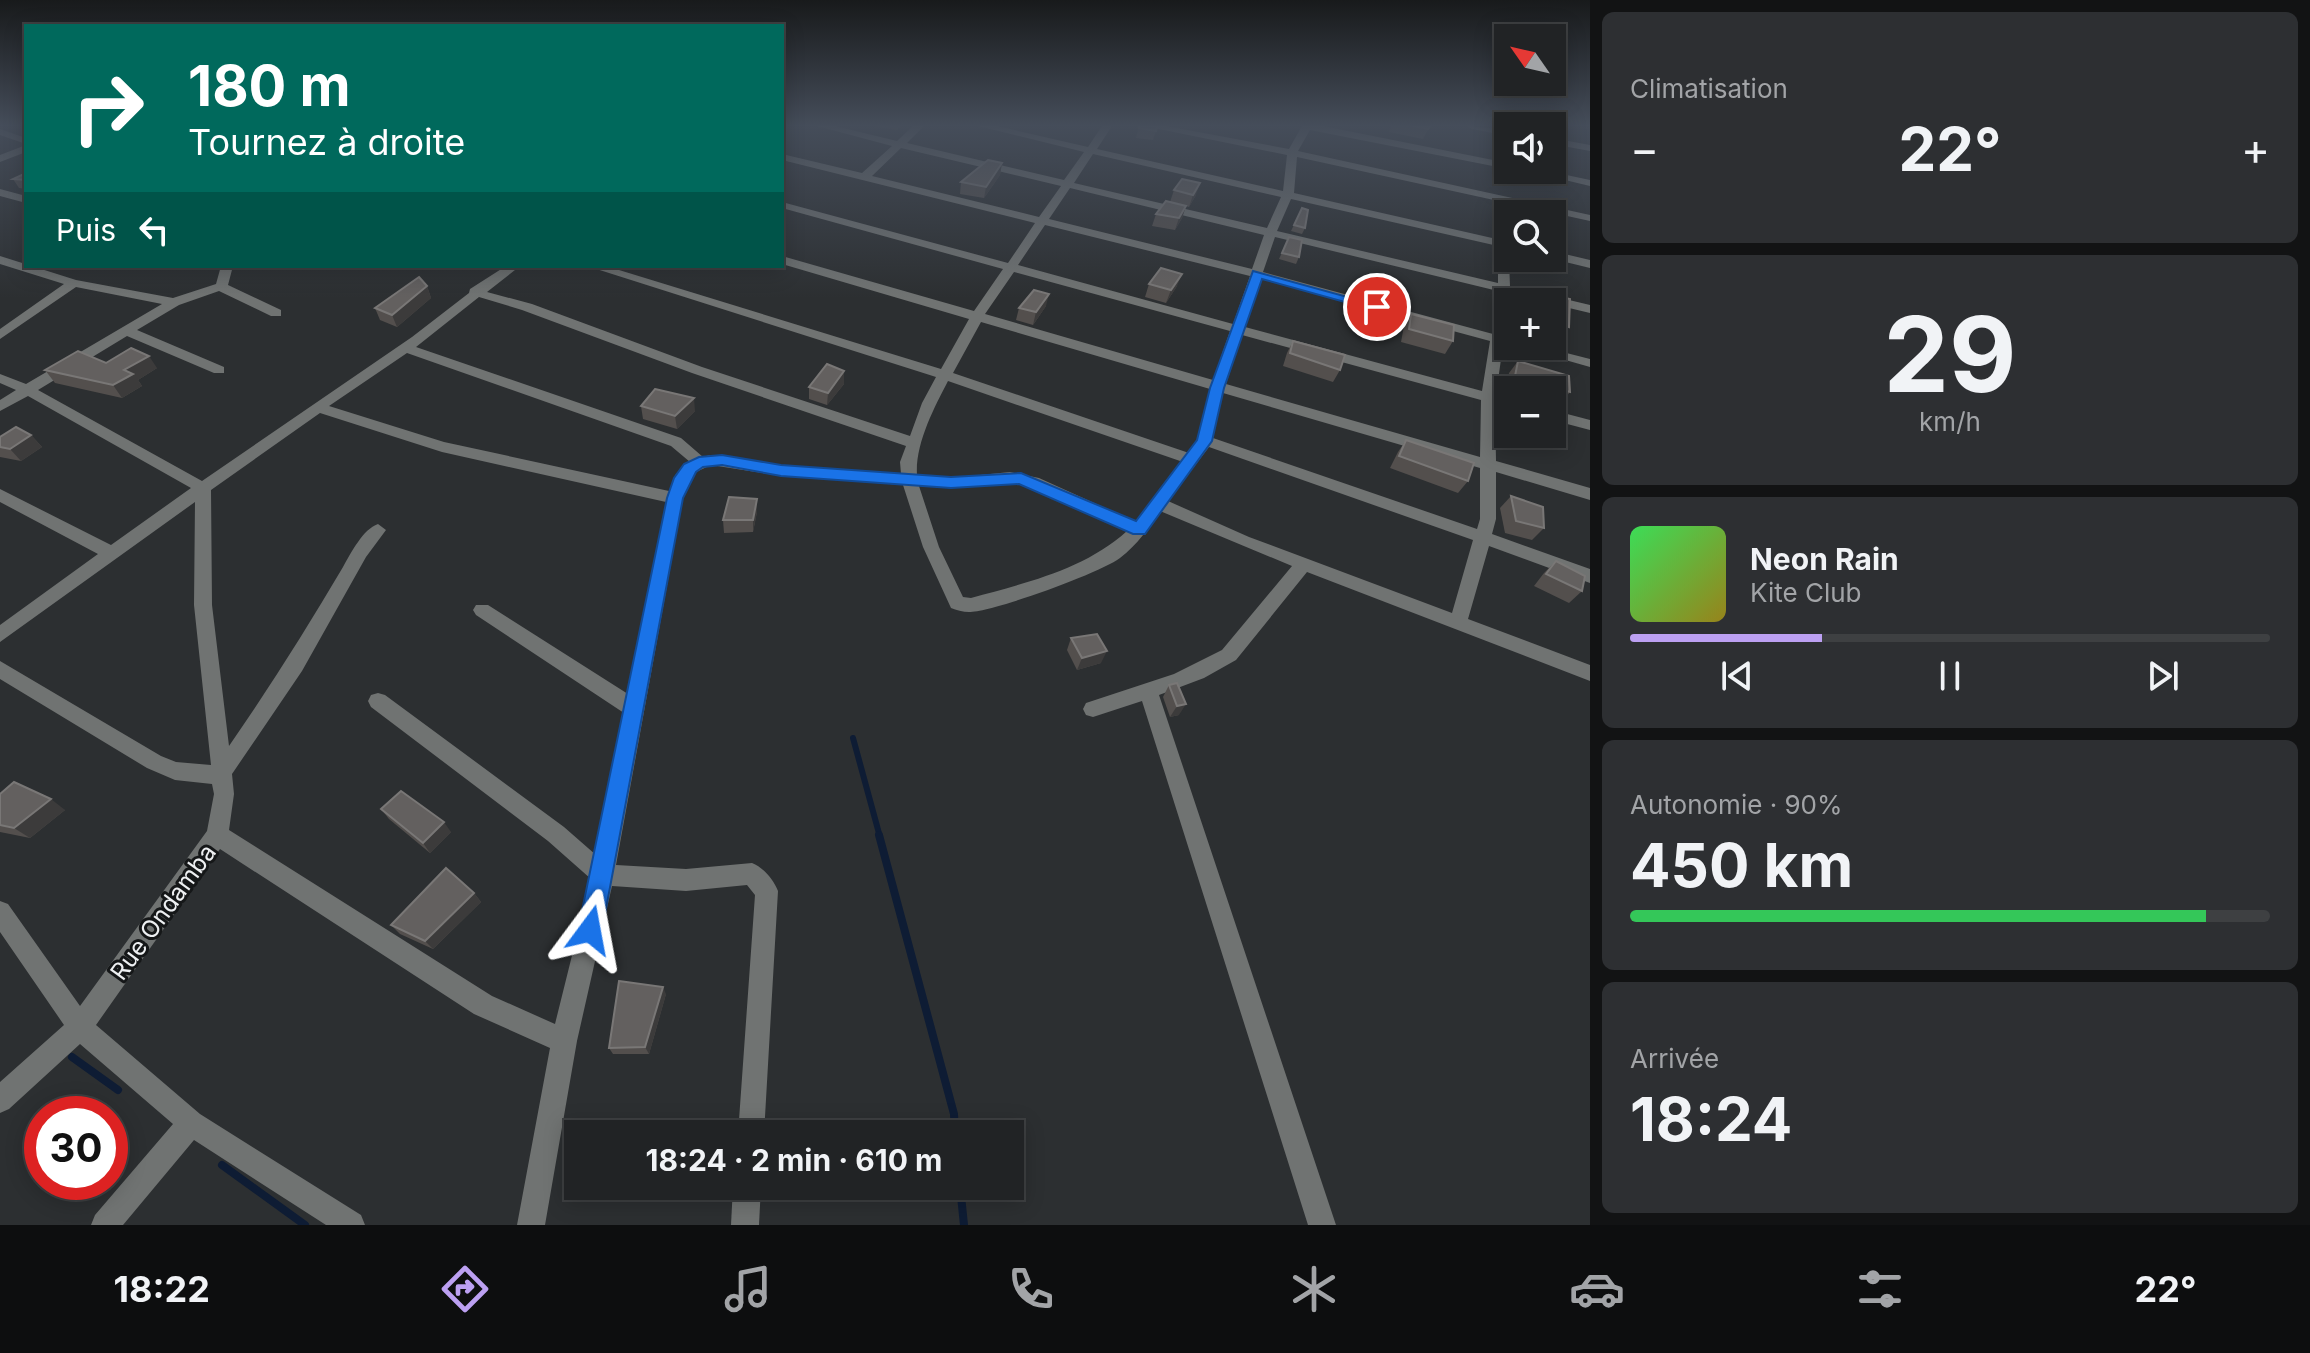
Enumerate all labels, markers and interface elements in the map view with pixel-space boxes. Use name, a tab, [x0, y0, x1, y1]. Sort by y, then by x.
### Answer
north arrow	[1494, 24, 1566, 96]
map controls	[1494, 24, 1566, 448]
text: 180 m	[188, 52, 351, 120]
icon: right	[56, 56, 160, 160]
text: Climatisation	[1630, 73, 1788, 104]
button: sound	[1494, 112, 1566, 184]
text: 22°	[1898, 113, 2002, 185]
text: Tournez à droite	[188, 120, 465, 164]
text: −	[1630, 122, 1659, 176]
text: +	[2241, 122, 2270, 176]
button: search	[1494, 200, 1566, 272]
icon: left	[132, 208, 176, 252]
text: Puis	[56, 212, 116, 248]
pin	[1343, 273, 1411, 341]
icon: arrive	[1355, 285, 1399, 329]
button: +	[1494, 288, 1566, 360]
text: 29	[1883, 291, 2017, 417]
button: −	[1494, 376, 1566, 448]
text: km/h	[1919, 406, 1981, 437]
text: Neon Rain	[1750, 541, 1899, 577]
text: Kite Club	[1750, 577, 1861, 608]
icon: previous	[1715, 654, 1759, 698]
icon: pause	[1928, 654, 1972, 698]
icon: next	[2141, 654, 2185, 698]
text: Autonomie · 90%	[1630, 789, 1843, 820]
text: 450 km	[1630, 829, 1853, 901]
street label: Rue Ondamba	[104, 839, 222, 985]
position arrow	[548, 888, 632, 972]
text: Arrivée	[1630, 1043, 1719, 1074]
text: 18:24	[1630, 1083, 1792, 1155]
speed limit sign: 30	[24, 1096, 128, 1200]
text: 18:24 · 2 min · 610 m	[646, 1142, 942, 1178]
icon: directions	[437, 1261, 493, 1317]
icon: music	[720, 1261, 776, 1317]
icon: phone	[1003, 1261, 1059, 1317]
icon: climate	[1286, 1261, 1342, 1317]
icon: car	[1569, 1261, 1625, 1317]
icon: filters	[1852, 1261, 1908, 1317]
text: 18:22	[113, 1267, 210, 1311]
text: 22°	[2135, 1267, 2197, 1311]

